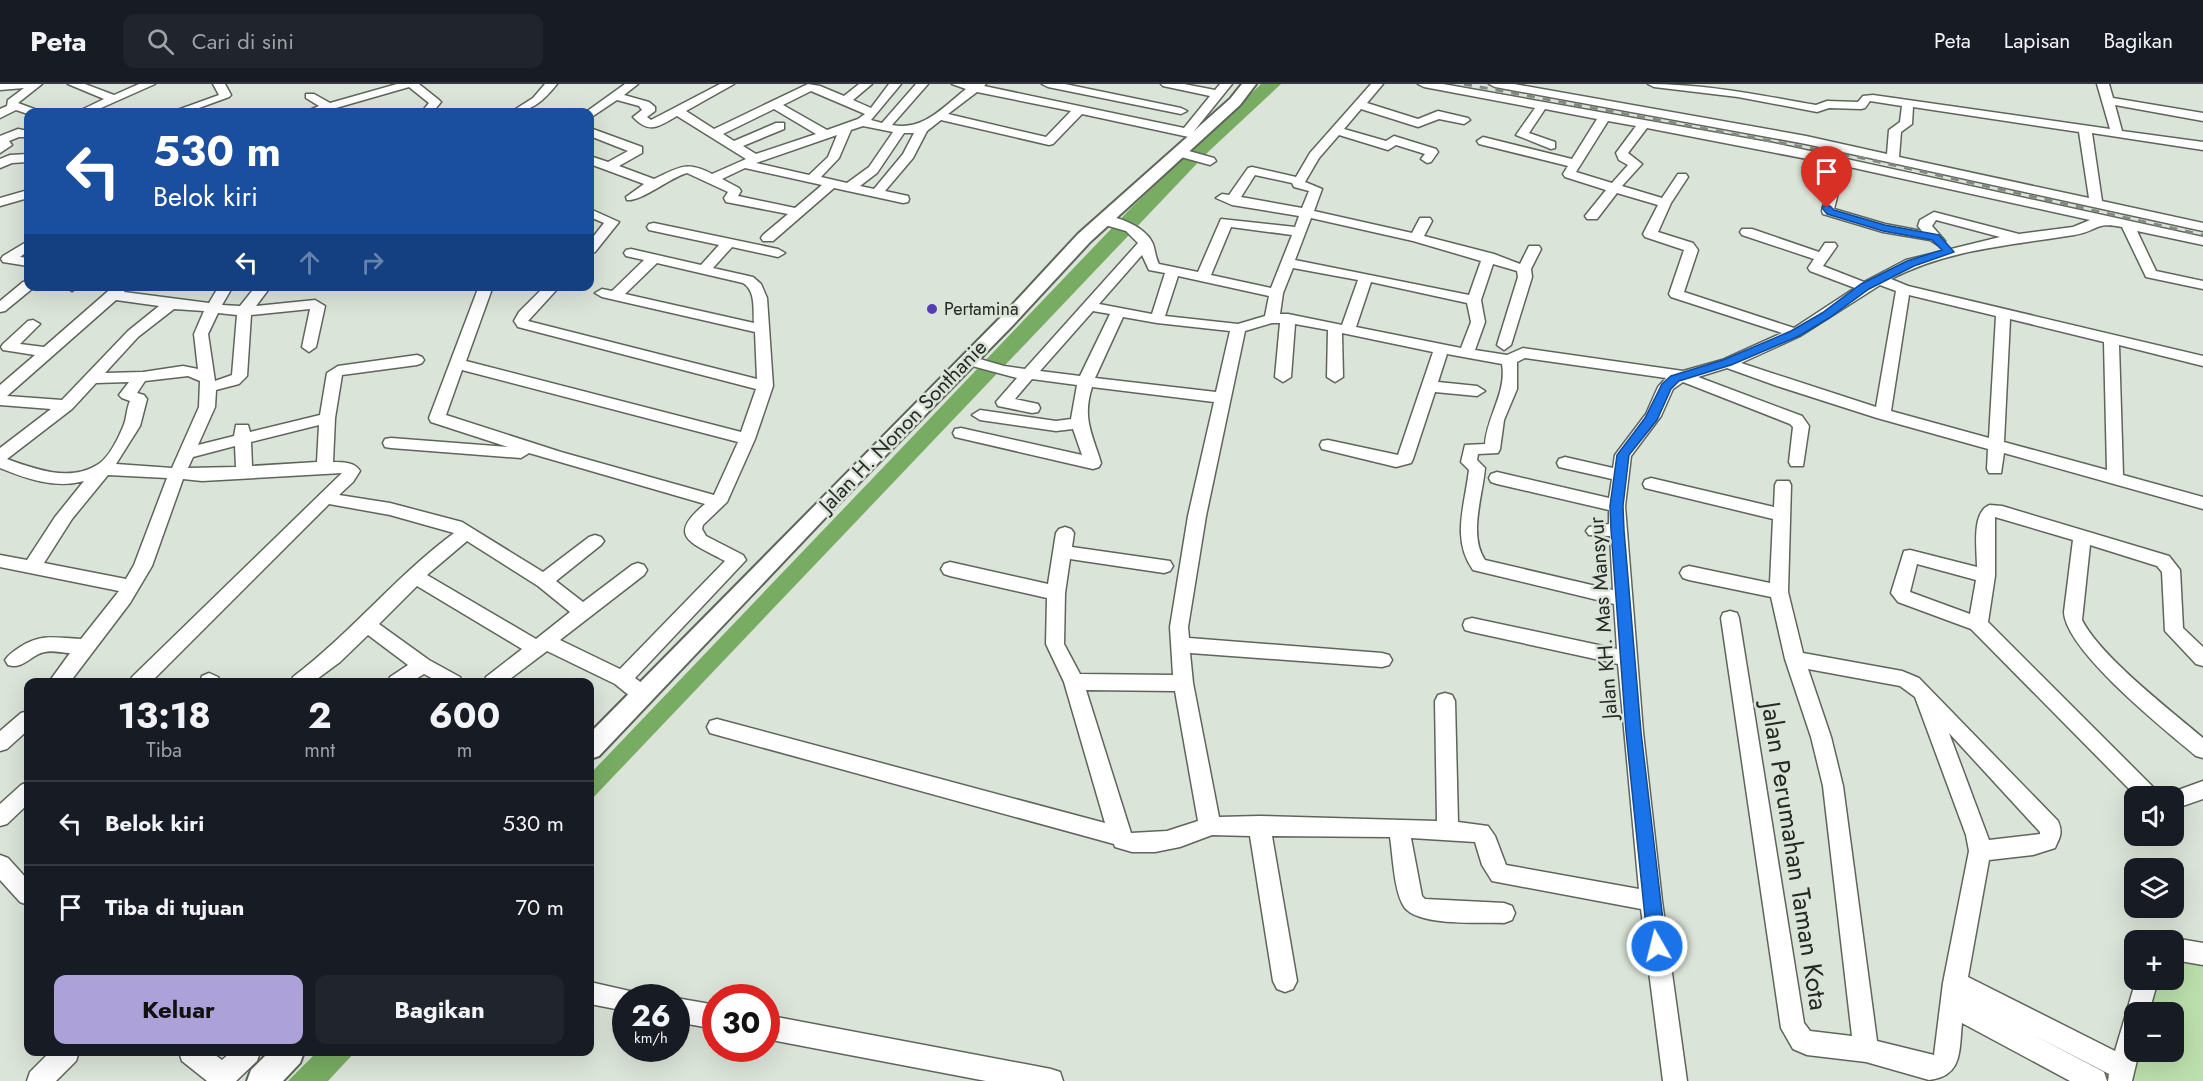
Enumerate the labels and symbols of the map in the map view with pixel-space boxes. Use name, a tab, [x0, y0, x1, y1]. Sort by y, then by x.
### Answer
pin	[1801, 146, 1852, 208]
place label: Pertamina	[944, 296, 1019, 322]
marker: Pertamina	[925, 302, 939, 316]
street label: Jalan H. Nonon Sonthanie	[810, 333, 994, 521]
street label: Jalan KH. Mas Mansyur	[1581, 515, 1625, 723]
street label: Jalan Perumahan Taman Kota	[1751, 696, 1838, 1013]
position arrow	[1625, 914, 1689, 978]
speed limit sign: 30	[702, 984, 780, 1062]

